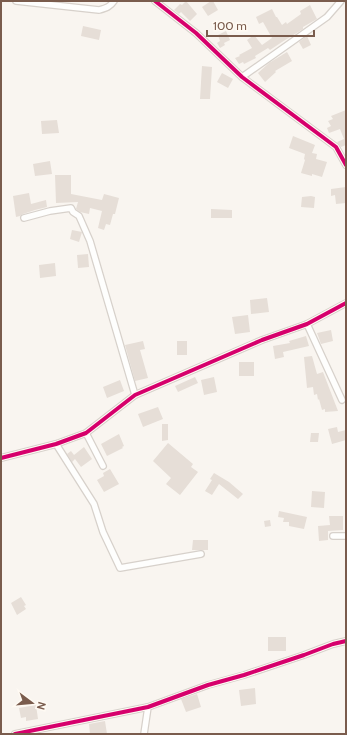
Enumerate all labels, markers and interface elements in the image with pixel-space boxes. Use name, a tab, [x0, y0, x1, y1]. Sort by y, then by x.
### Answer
scale bar	[207, 12, 314, 38]
text: 100 m	[213, 18, 247, 33]
north arrow	[12, 683, 52, 723]
text: N	[34, 700, 49, 711]

